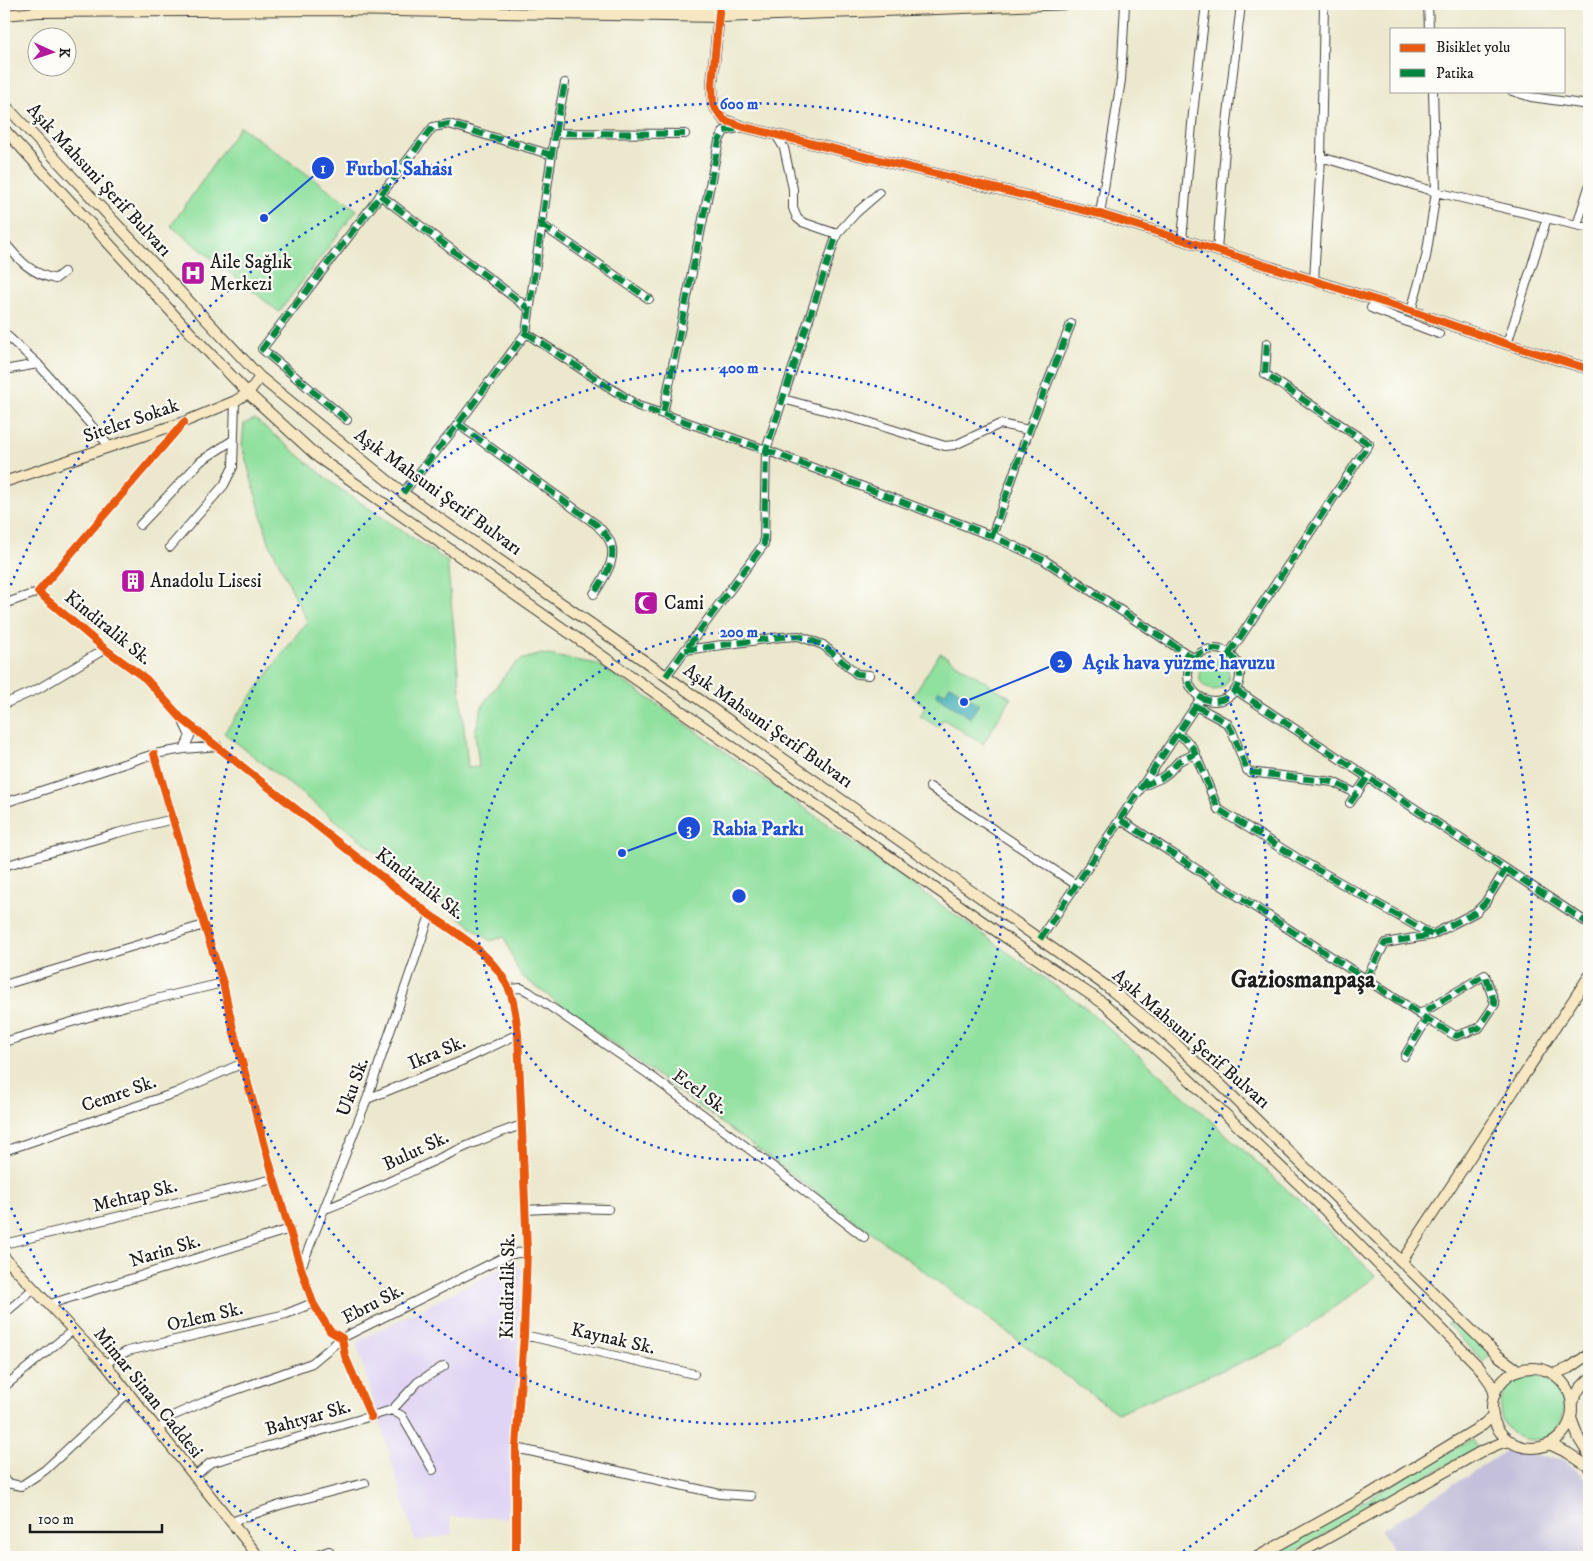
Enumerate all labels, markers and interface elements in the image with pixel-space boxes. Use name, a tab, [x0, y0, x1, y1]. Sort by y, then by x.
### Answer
north arrow	[28, 28, 78, 78]
legend	[1390, 28, 1566, 92]
text: Bisiklet yolu	[1436, 38, 1510, 57]
text: K	[55, 47, 73, 59]
text: Patika	[1436, 64, 1474, 83]
text: 600 m	[720, 95, 759, 114]
street label: Aşık Mahsuni Şerif Bulvarı	[22, 98, 176, 262]
callout: Futbol Sahası	[310, 150, 462, 185]
text: Futbol Sahası	[346, 157, 452, 182]
text: 1	[320, 159, 326, 178]
place label: Aile Sağlık Merkezi	[210, 251, 292, 296]
hospital icon: Aile Sağlık Merkezi	[180, 260, 206, 286]
text: 400 m	[718, 359, 759, 378]
street label: Siteler Sokak	[80, 394, 182, 448]
street label: Aşık Mahsuni Şerif Bulvarı	[350, 423, 526, 561]
building icon: Anadolu Lisesi	[120, 568, 146, 594]
place label: Anadolu Lisesi	[150, 570, 262, 593]
street label: Kindiralik Sk.	[60, 586, 156, 670]
mosque icon: Cami	[633, 590, 659, 616]
place label: Cami	[664, 592, 704, 615]
text: 200 m	[720, 623, 759, 642]
callout: Açık hava yüzme havuzu	[1048, 644, 1285, 679]
text: Açık hava yüzme havuzu	[1082, 651, 1275, 676]
text: 2	[1057, 653, 1065, 672]
street label: Aşık Mahsuni Şerif Bulvarı	[679, 659, 857, 793]
callout: Rabia Parkı	[677, 811, 813, 846]
text: Rabia Parkı	[712, 817, 804, 842]
text: 3	[686, 820, 692, 839]
street label: Kindiralik Sk.	[371, 843, 469, 925]
centre of rings	[730, 887, 748, 905]
street label: Aşık Mahsuni Şerif Bulvarı	[1107, 964, 1275, 1114]
district label: Gaziosmanpaşa	[1231, 965, 1376, 995]
street label: Ikra Sk.	[405, 1031, 469, 1075]
street label: Uku Sk.	[332, 1054, 374, 1120]
street label: Ecel Sk.	[668, 1064, 732, 1120]
street label: Cemre Sk.	[79, 1070, 159, 1118]
street label: Bulut Sk.	[379, 1126, 453, 1176]
street label: Mehtap Sk.	[90, 1174, 180, 1218]
street label: Narin Sk.	[127, 1229, 203, 1273]
street label: Kindiralik Sk.	[496, 1233, 520, 1339]
street label: Ebru Sk.	[338, 1279, 408, 1329]
street label: Ozlem Sk.	[165, 1297, 245, 1337]
street label: Kaynak Sk.	[569, 1318, 657, 1360]
street label: Mimar Sinan Caddesi	[88, 1323, 208, 1463]
street label: Bahtyar Sk.	[262, 1395, 354, 1441]
scale bar	[30, 1501, 162, 1533]
text: 100 m	[38, 1510, 74, 1529]

